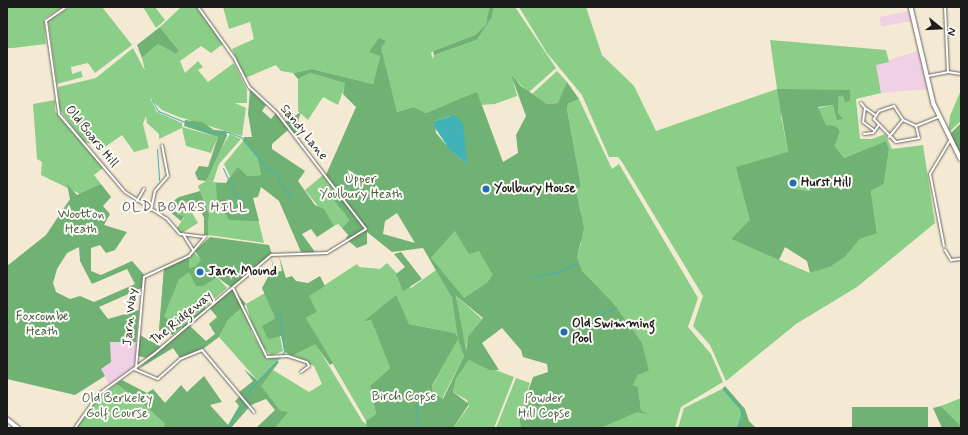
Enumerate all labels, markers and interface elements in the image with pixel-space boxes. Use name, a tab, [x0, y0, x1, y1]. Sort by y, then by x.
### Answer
north arrow	[920, 8, 960, 48]
text: N	[944, 26, 959, 37]
street label: Sandy Lane	[276, 103, 330, 163]
street label: Old Boars Hill	[62, 104, 120, 170]
park label: Upper Youlbury Heath	[319, 173, 403, 204]
place label: Hurst Hill	[801, 175, 851, 191]
marker: Hurst Hill	[788, 178, 798, 188]
place label: Youlbury House	[494, 181, 576, 197]
marker: Youlbury House	[481, 184, 491, 194]
district label: OLD BOARS HILL	[123, 199, 247, 215]
park label: Wootton Heath	[58, 208, 104, 239]
place label: Jarn Mound	[208, 264, 277, 280]
marker: Jarn Mound	[195, 267, 205, 277]
street label: Jarn Way	[121, 287, 141, 347]
street label: The Ridgeway	[148, 289, 216, 349]
park label: Foxcombe Heath	[16, 310, 68, 341]
place label: Old Swimming Pool	[572, 317, 654, 348]
marker: Old Swimming Pool	[559, 327, 569, 337]
park label: Birch Copse	[372, 389, 436, 405]
park label: Old Berkeley Golf Course	[82, 392, 152, 423]
park label: Powder Hill Copse	[518, 392, 570, 423]

